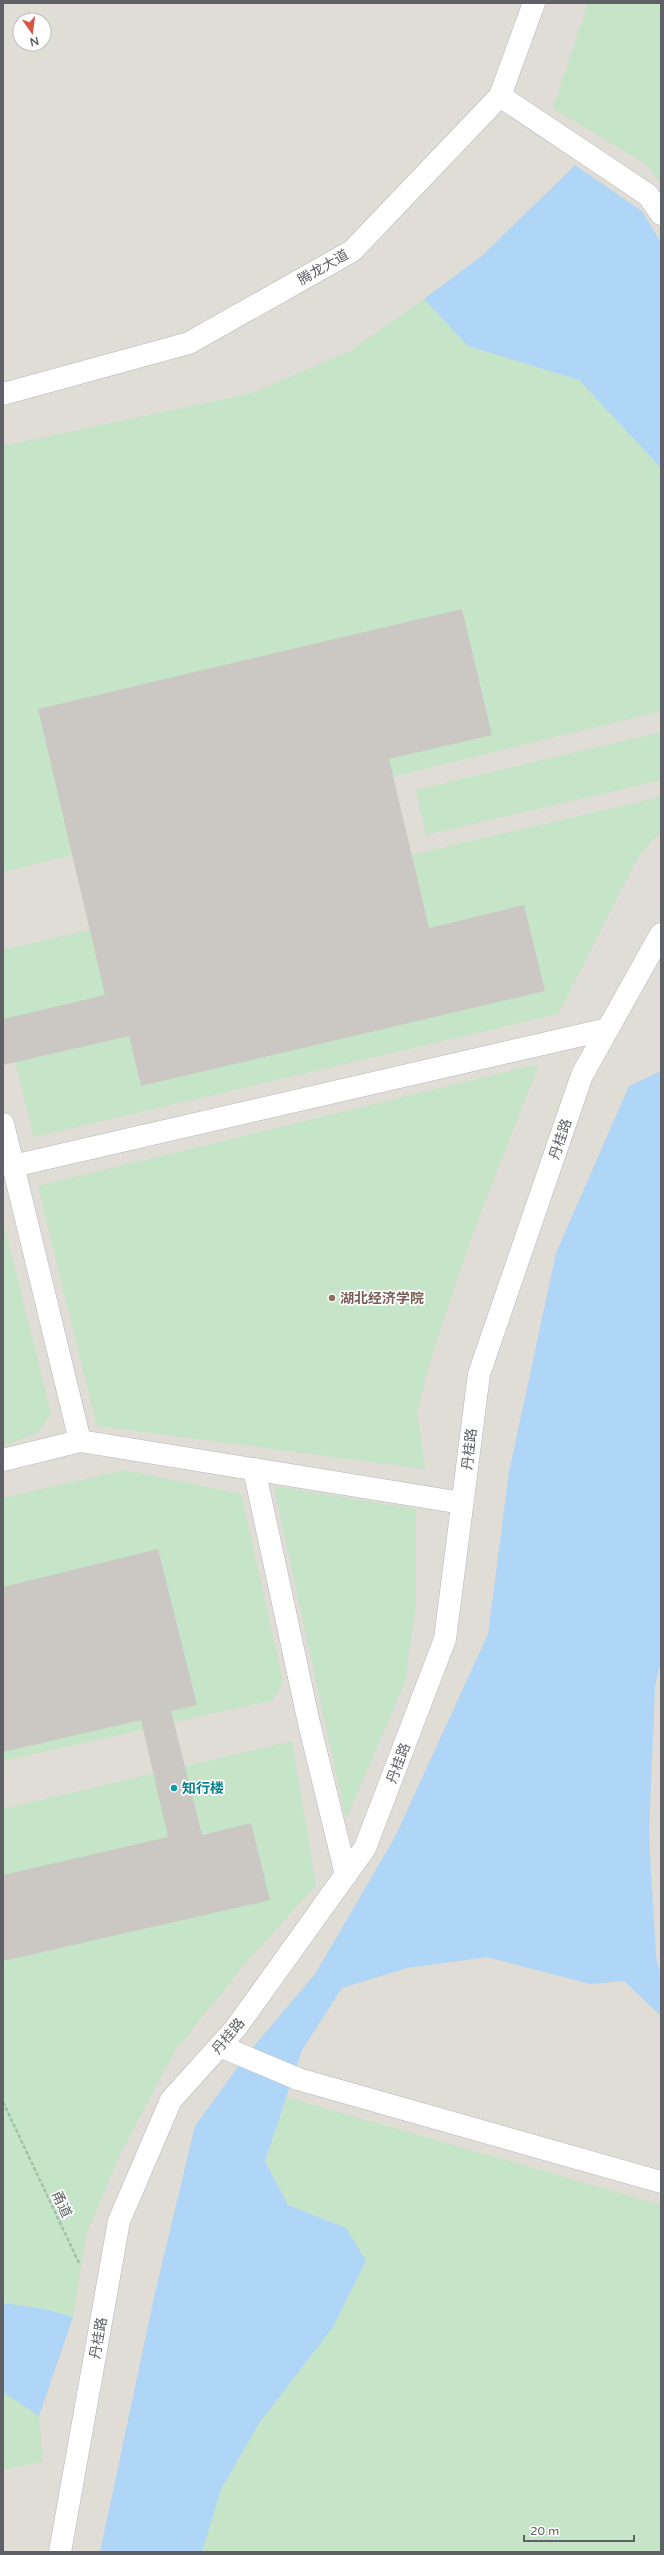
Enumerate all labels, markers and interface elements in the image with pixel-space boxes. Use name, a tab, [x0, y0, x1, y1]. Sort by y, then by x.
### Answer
north arrow	[12, 12, 52, 52]
text: N	[28, 34, 40, 49]
street label: 腾龙大道	[295, 246, 352, 289]
street label: 丹桂路	[546, 1117, 575, 1162]
place label: 湖北经济学院	[340, 1290, 424, 1307]
marker: 湖北经济学院	[327, 1293, 337, 1303]
street label: 丹桂路	[459, 1427, 480, 1471]
street label: 丹桂路	[383, 1741, 414, 1786]
place label: 知行楼	[182, 1780, 224, 1797]
marker: 知行楼	[169, 1783, 179, 1793]
street label: 丹桂路	[208, 2015, 248, 2058]
street label: 甬道	[48, 2188, 75, 2220]
street label: 丹桂路	[86, 2316, 111, 2360]
scale bar	[524, 2517, 634, 2543]
text: 20 m	[530, 2524, 559, 2538]

